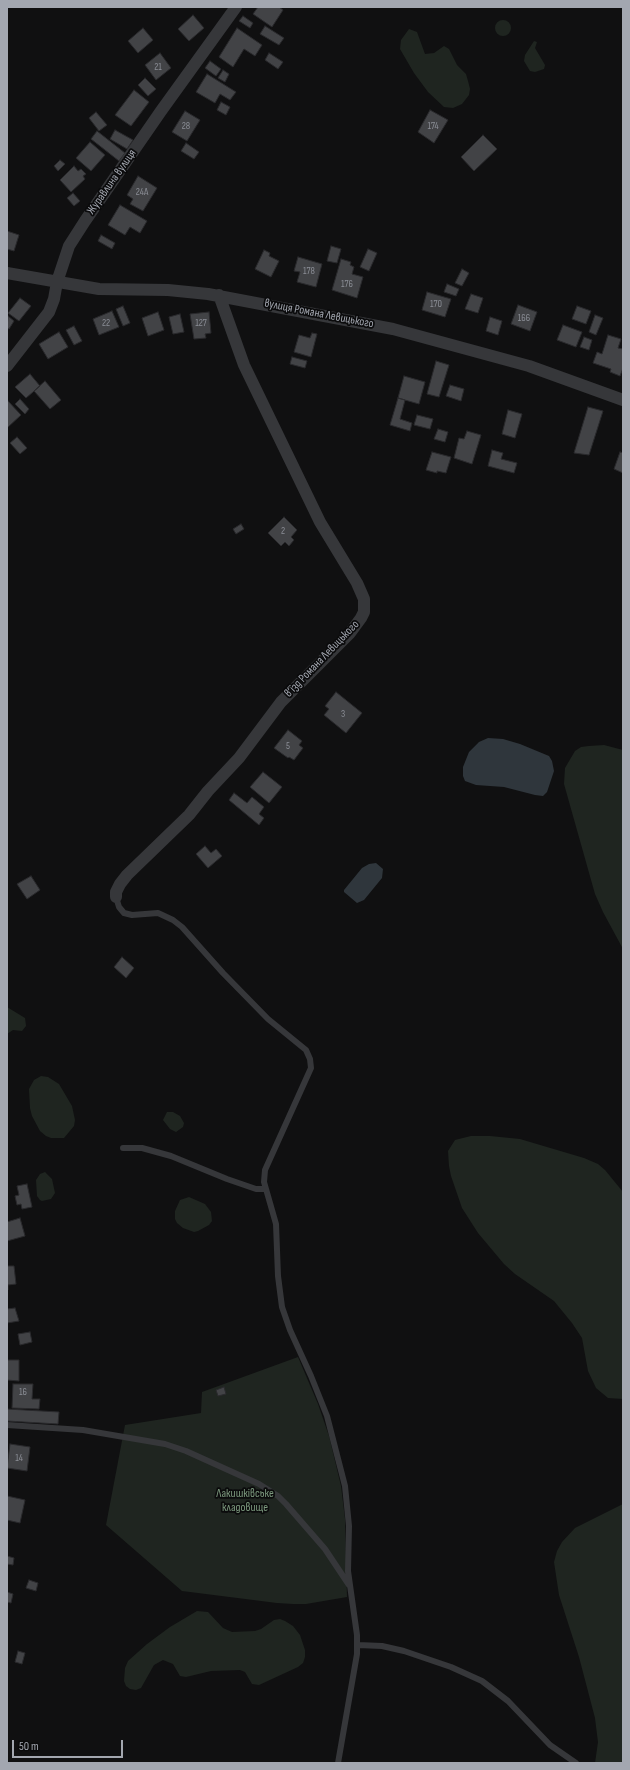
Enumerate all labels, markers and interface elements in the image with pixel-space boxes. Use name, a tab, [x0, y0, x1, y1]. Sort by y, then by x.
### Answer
house number: 21	[154, 61, 162, 73]
house number: 28	[182, 120, 190, 132]
house number: 174	[427, 120, 439, 132]
street label: Журавлина вулиця	[84, 147, 140, 217]
house number: 24А	[136, 186, 148, 198]
house number: 178	[303, 265, 315, 277]
house number: 176	[341, 278, 353, 290]
street label: вулиця Романа Левицького	[263, 296, 375, 332]
house number: 170	[430, 298, 442, 310]
house number: 166	[518, 312, 530, 324]
house number: 22	[102, 317, 110, 329]
house number: 127	[195, 317, 207, 329]
house number: 2	[281, 525, 285, 537]
street label: в’їзд Романа Левицького	[282, 618, 362, 700]
house number: 3	[341, 708, 345, 720]
house number: 5	[286, 740, 290, 752]
house number: 16	[19, 1386, 27, 1398]
house number: 14	[15, 1452, 23, 1464]
park label: Лакишківське кладовище	[216, 1487, 274, 1515]
scale bar	[14, 1732, 125, 1758]
text: 50 m	[19, 1739, 39, 1754]

